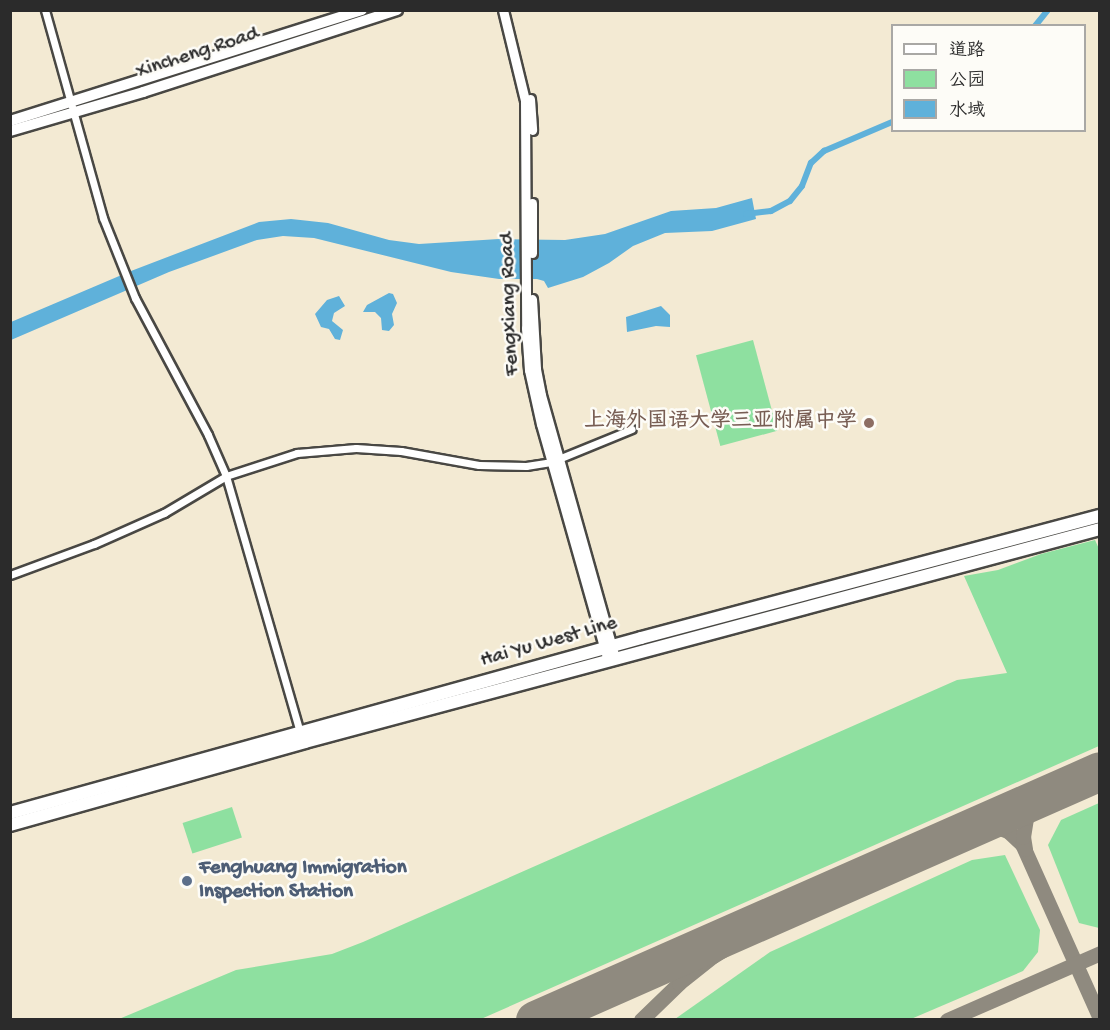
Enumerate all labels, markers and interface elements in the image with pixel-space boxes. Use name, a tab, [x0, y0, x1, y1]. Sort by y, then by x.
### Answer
street label: Xincheng Road	[133, 22, 263, 86]
legend	[891, 24, 1086, 132]
text: 道路	[949, 41, 985, 62]
text: 公园	[949, 71, 985, 92]
text: 水域	[949, 101, 985, 122]
street label: Fengxiang Road	[496, 232, 526, 376]
place label: 上海外国语大学三亚附属中学	[584, 410, 857, 436]
marker: 上海外国语大学三亚附属中学	[862, 416, 876, 430]
street label: Hai Yu West Line	[478, 611, 620, 675]
place label: Fenghuang Immigration Inspection Station	[199, 856, 407, 906]
marker: Fenghuang Immigration Inspection Station	[180, 874, 194, 888]

